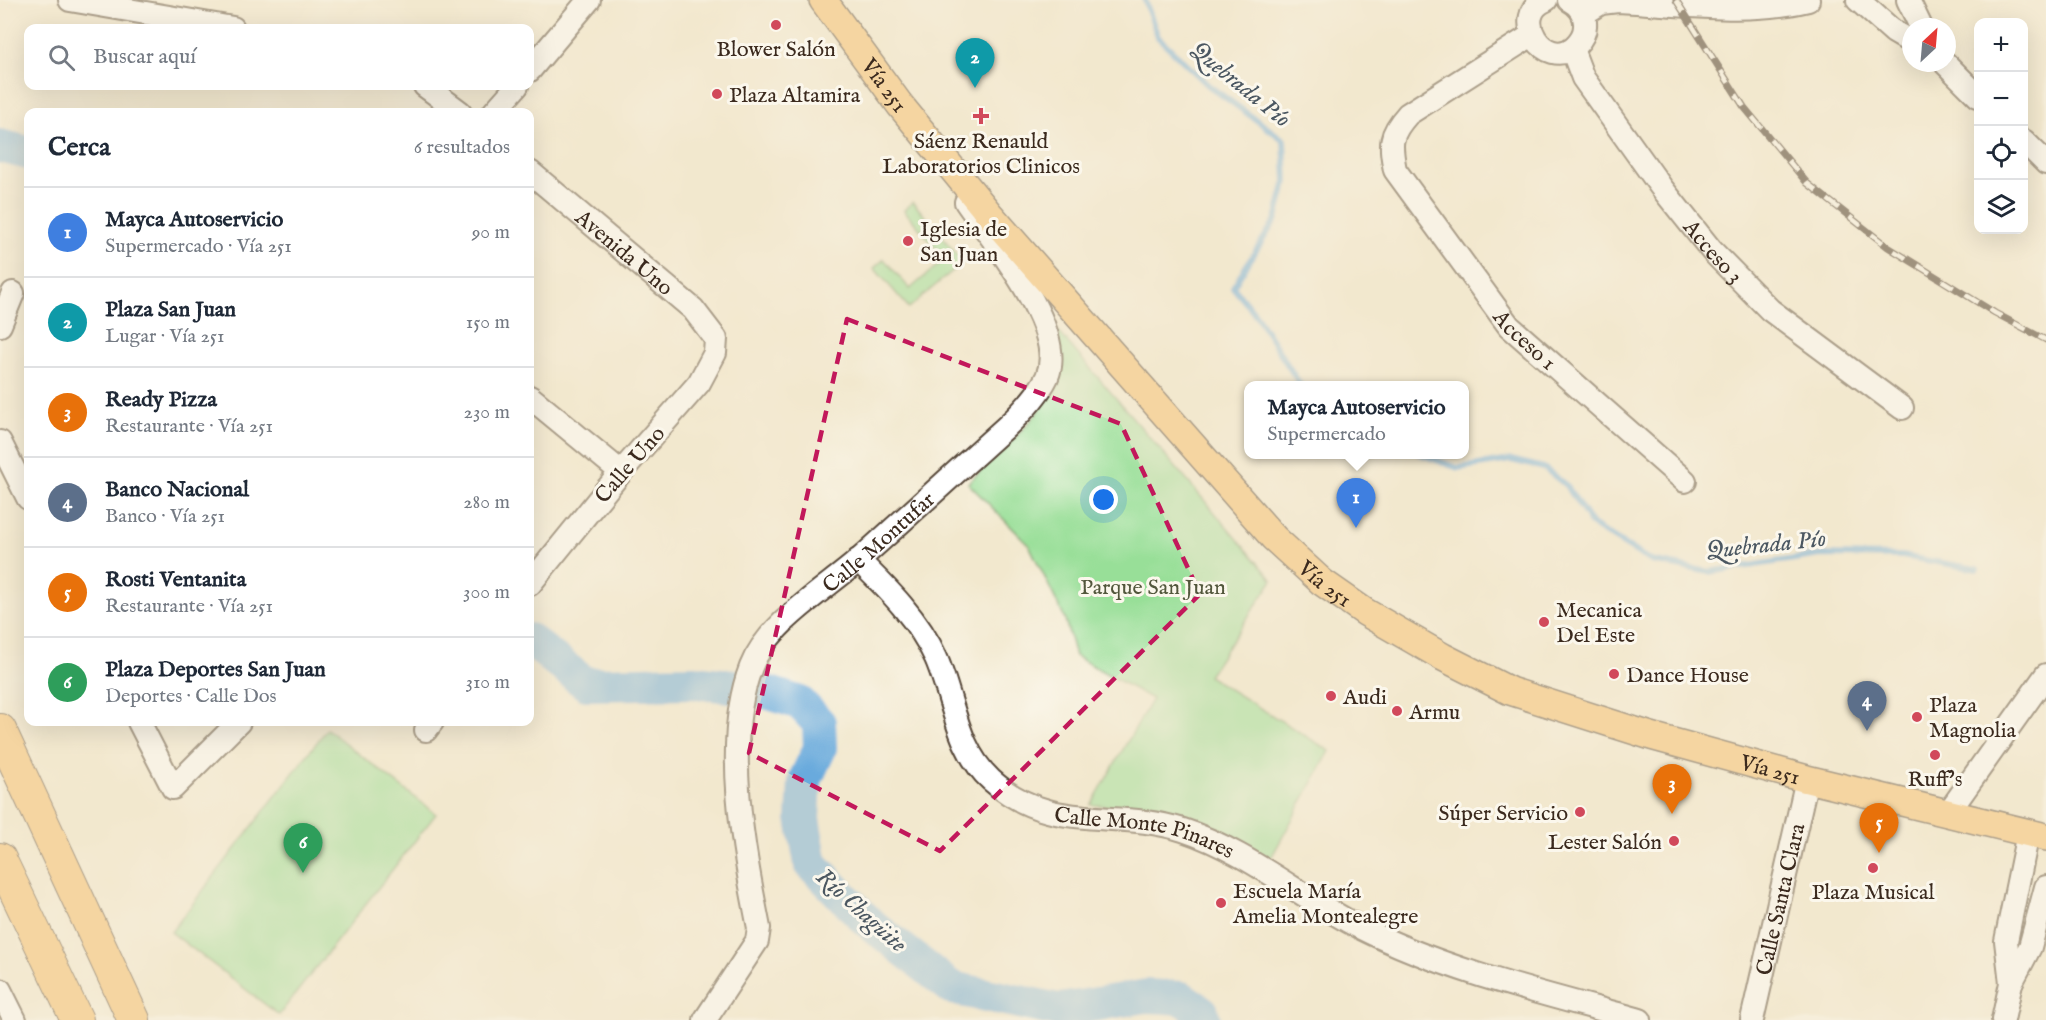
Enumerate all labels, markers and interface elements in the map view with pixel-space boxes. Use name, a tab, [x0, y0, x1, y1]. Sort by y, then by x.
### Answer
marker: Blower Salón	[769, 18, 783, 32]
north arrow	[1902, 18, 1956, 72]
map controls	[1974, 18, 2028, 234]
button: +	[1974, 18, 2028, 72]
search box	[24, 24, 534, 90]
water label: Quebrada Pío	[1184, 35, 1297, 135]
place label: Blower Salón	[716, 36, 836, 64]
pin: 2	[956, 38, 994, 88]
icon: search	[45, 41, 78, 74]
text: Buscar aquí	[93, 43, 196, 71]
street label: Vía 251	[854, 52, 912, 119]
button: −	[1974, 72, 2028, 126]
place label: Plaza Altamira	[729, 82, 861, 110]
marker: Plaza Altamira	[710, 87, 724, 101]
marker: Sáenz Renauld Laboratorios Clinicos	[972, 107, 990, 125]
button: locate	[1974, 126, 2028, 180]
place label: Sáenz Renauld Laboratorios Clinicos	[882, 128, 1080, 181]
text: Cerca	[48, 131, 110, 164]
text: 6 resultados	[414, 135, 510, 160]
button: layers	[1974, 180, 2028, 234]
street label: Avenida Uno	[568, 204, 678, 303]
text: Mayca Autoservicio	[105, 206, 283, 234]
street label: Acceso 3	[1676, 214, 1748, 290]
place label: Iglesia de San Juan	[920, 216, 1007, 269]
text: 1	[64, 220, 71, 245]
text: 90 m	[472, 220, 510, 245]
text: Supermercado · Vía 251	[105, 234, 292, 259]
marker: Iglesia de San Juan	[901, 234, 915, 248]
text: Plaza San Juan	[105, 296, 236, 324]
street label: Acceso 1	[1485, 304, 1561, 377]
text: 2	[63, 310, 72, 335]
text: 150 m	[466, 310, 510, 335]
text: Lugar · Vía 251	[105, 324, 225, 349]
popup	[1244, 381, 1469, 459]
text: Ready Pizza	[105, 386, 217, 414]
text: Mayca Autoservicio	[1267, 394, 1446, 422]
text: 3	[64, 400, 71, 425]
text: 230 m	[464, 400, 510, 425]
text: Restaurante · Vía 251	[105, 414, 273, 439]
street label: Calle Uno	[589, 421, 672, 510]
text: Supermercado	[1267, 422, 1386, 447]
text: Banco Nacional	[105, 476, 249, 504]
pin: 1	[1336, 478, 1376, 528]
your location	[1089, 485, 1118, 514]
street label: Calle Montufar	[817, 486, 941, 600]
text: 4	[63, 490, 72, 515]
text: 280 m	[463, 490, 510, 515]
text: Banco · Vía 251	[105, 504, 225, 529]
water label: Quebrada Pío	[1705, 524, 1828, 567]
street label: Vía 251	[1291, 554, 1357, 614]
text: Rosti Ventanita	[105, 566, 246, 594]
park label: Parque San Juan	[1080, 574, 1226, 602]
text: 5	[64, 580, 71, 605]
text: 300 m	[463, 580, 510, 605]
text: Restaurante · Vía 251	[105, 594, 273, 619]
place label: Mecanica Del Este	[1556, 597, 1643, 650]
marker: Mecanica Del Este	[1537, 615, 1551, 629]
text: Plaza Deportes San Juan	[105, 656, 326, 684]
place label: Dance House	[1626, 662, 1749, 690]
marker: Dance House	[1607, 667, 1621, 681]
text: 6	[63, 670, 72, 695]
text: 310 m	[466, 670, 510, 695]
pin: 4	[1848, 682, 1886, 731]
text: Deportes · Calle Dos	[105, 684, 277, 709]
place label: Audi	[1342, 684, 1387, 712]
marker: Audi	[1324, 689, 1338, 703]
place label: Plaza Magnolia	[1929, 692, 2017, 745]
place label: Armu	[1408, 699, 1460, 727]
marker: Armu	[1390, 704, 1404, 718]
marker: Plaza Magnolia	[1910, 710, 1924, 724]
marker: Ruff's	[1928, 748, 1942, 762]
street label: Vía 251	[1736, 749, 1803, 792]
pin: 3	[1652, 764, 1692, 814]
place label: Ruff's	[1908, 766, 1962, 794]
place label: Súper Servicio	[1438, 800, 1568, 828]
street label: Calle Monte Pinares	[1052, 801, 1239, 866]
pin: 5	[1860, 804, 1898, 853]
marker: Súper Servicio	[1573, 805, 1587, 819]
street label: Calle Santa Clara	[1751, 820, 1813, 978]
pin: 6	[284, 824, 322, 873]
place label: Lester Salón	[1548, 829, 1662, 857]
marker: Lester Salón	[1667, 834, 1681, 848]
marker: Plaza Musical	[1866, 861, 1880, 875]
water label: Río Chagüite	[809, 862, 913, 960]
place label: Escuela María Amelia Montealegre	[1232, 878, 1418, 931]
place label: Plaza Musical	[1811, 879, 1935, 907]
marker: Escuela María Amelia Montealegre	[1214, 896, 1228, 910]

